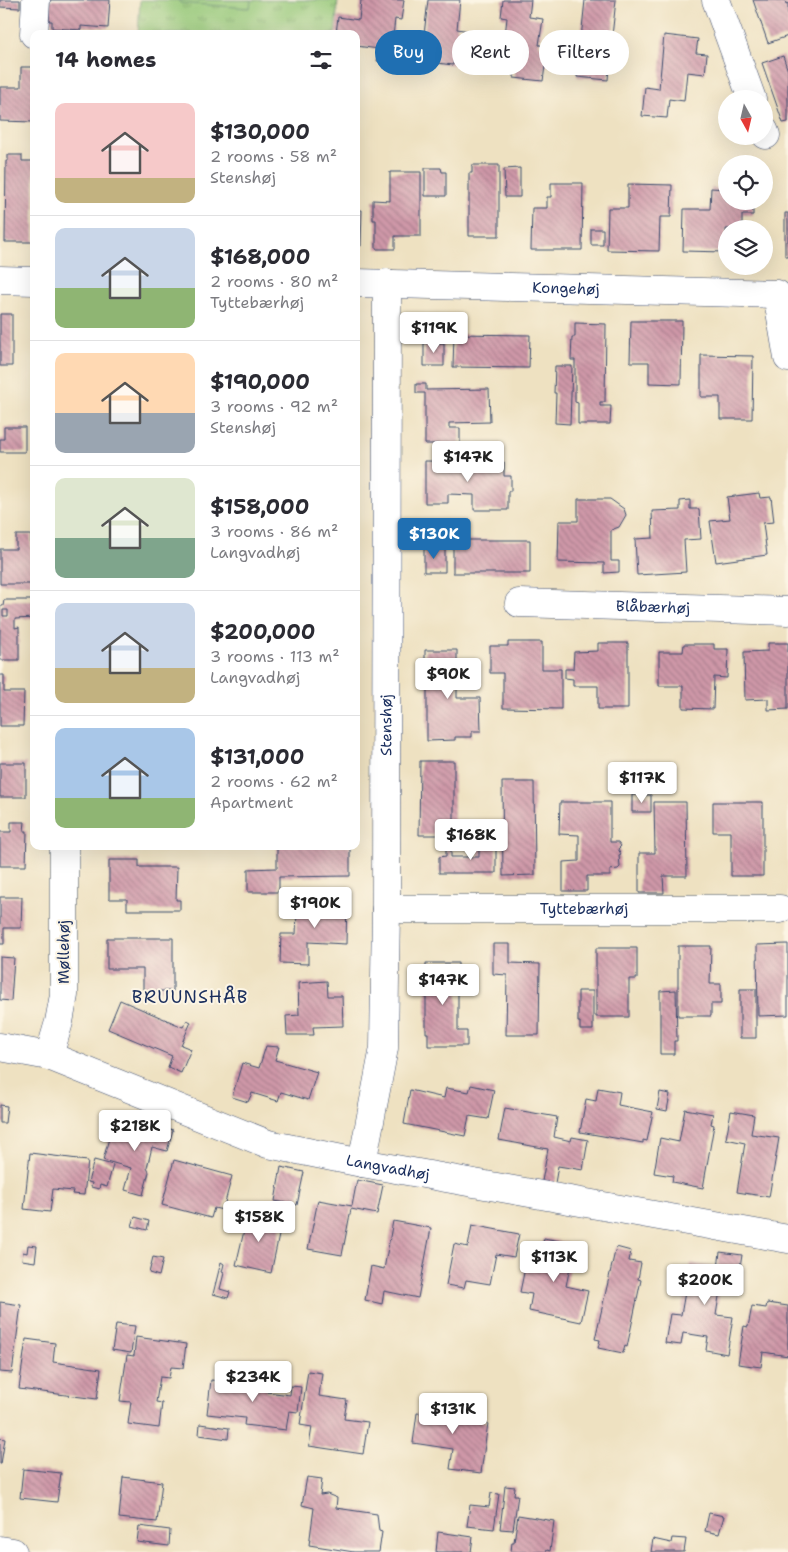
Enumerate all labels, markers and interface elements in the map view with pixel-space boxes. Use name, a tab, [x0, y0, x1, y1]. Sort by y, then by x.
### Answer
chip: Buy	[375, 30, 442, 75]
chip: Rent	[452, 30, 529, 75]
chip: Filters	[539, 30, 629, 75]
text: 14 homes	[55, 46, 156, 74]
icon: filters	[307, 46, 335, 74]
north arrow	[718, 90, 772, 145]
map controls	[718, 90, 773, 275]
text: $130,000	[210, 118, 310, 146]
icon: home	[95, 123, 155, 183]
text: 2 rooms · 58 m²	[210, 146, 337, 167]
button: locate	[718, 155, 773, 210]
text: Stenshøj	[210, 167, 276, 188]
button: layers	[718, 220, 773, 275]
text: $168,000	[210, 243, 310, 271]
icon: home	[95, 248, 155, 308]
text: 2 rooms · 80 m²	[210, 271, 338, 292]
street label: Kongehøj	[532, 278, 600, 299]
text: Tyttebærhøj	[210, 292, 304, 313]
pin: $119K	[399, 312, 469, 354]
text: $119K	[411, 317, 457, 338]
text: $190,000	[210, 368, 310, 396]
icon: home	[95, 373, 155, 433]
text: 3 rooms · 92 m²	[210, 396, 338, 417]
text: Stenshøj	[210, 417, 276, 438]
pin: $147K	[433, 440, 503, 483]
text: $147K	[443, 446, 493, 467]
text: $158,000	[210, 493, 309, 521]
icon: home	[95, 498, 155, 558]
pin: $130K	[399, 518, 469, 560]
text: 3 rooms · 86 m²	[210, 521, 338, 542]
text: $130K	[409, 523, 459, 544]
text: Langvadhøj	[210, 542, 300, 563]
street label: Blåbærhøj	[616, 596, 690, 618]
text: $200,000	[210, 618, 316, 646]
icon: home	[95, 623, 155, 683]
text: 3 rooms · 113 m²	[210, 646, 340, 667]
pin: $90K	[418, 658, 478, 700]
text: $90K	[426, 663, 470, 684]
text: Langvadhøj	[210, 667, 300, 688]
street label: Stenshøj	[376, 694, 396, 756]
text: $131,000	[210, 743, 304, 771]
icon: home	[95, 748, 155, 808]
pin: $117K	[607, 762, 677, 804]
text: $117K	[619, 767, 665, 788]
text: 2 rooms · 62 m²	[210, 771, 338, 792]
text: Apartment	[210, 792, 293, 813]
pin: $168K	[436, 818, 506, 861]
text: $168K	[446, 824, 496, 845]
pin: $190K	[280, 886, 350, 929]
text: $190K	[290, 892, 340, 913]
street label: Tyttebærhøj	[540, 899, 628, 919]
street label: Møllehøj	[54, 920, 74, 984]
pin: $147K	[408, 964, 478, 1006]
text: $147K	[418, 969, 468, 990]
district label: BRUUNSHÅB	[132, 985, 248, 1009]
pin: $218K	[100, 1110, 170, 1152]
text: $218K	[110, 1115, 160, 1136]
street label: Langvadhøj	[344, 1150, 431, 1185]
pin: $158K	[224, 1200, 294, 1243]
text: $158K	[234, 1206, 284, 1227]
pin: $113K	[519, 1240, 589, 1283]
text: $113K	[531, 1246, 577, 1267]
pin: $200K	[670, 1264, 740, 1306]
text: $200K	[678, 1269, 732, 1290]
pin: $234K	[218, 1360, 288, 1403]
text: $234K	[226, 1366, 280, 1387]
pin: $131K	[418, 1392, 488, 1435]
text: $131K	[430, 1398, 476, 1419]

